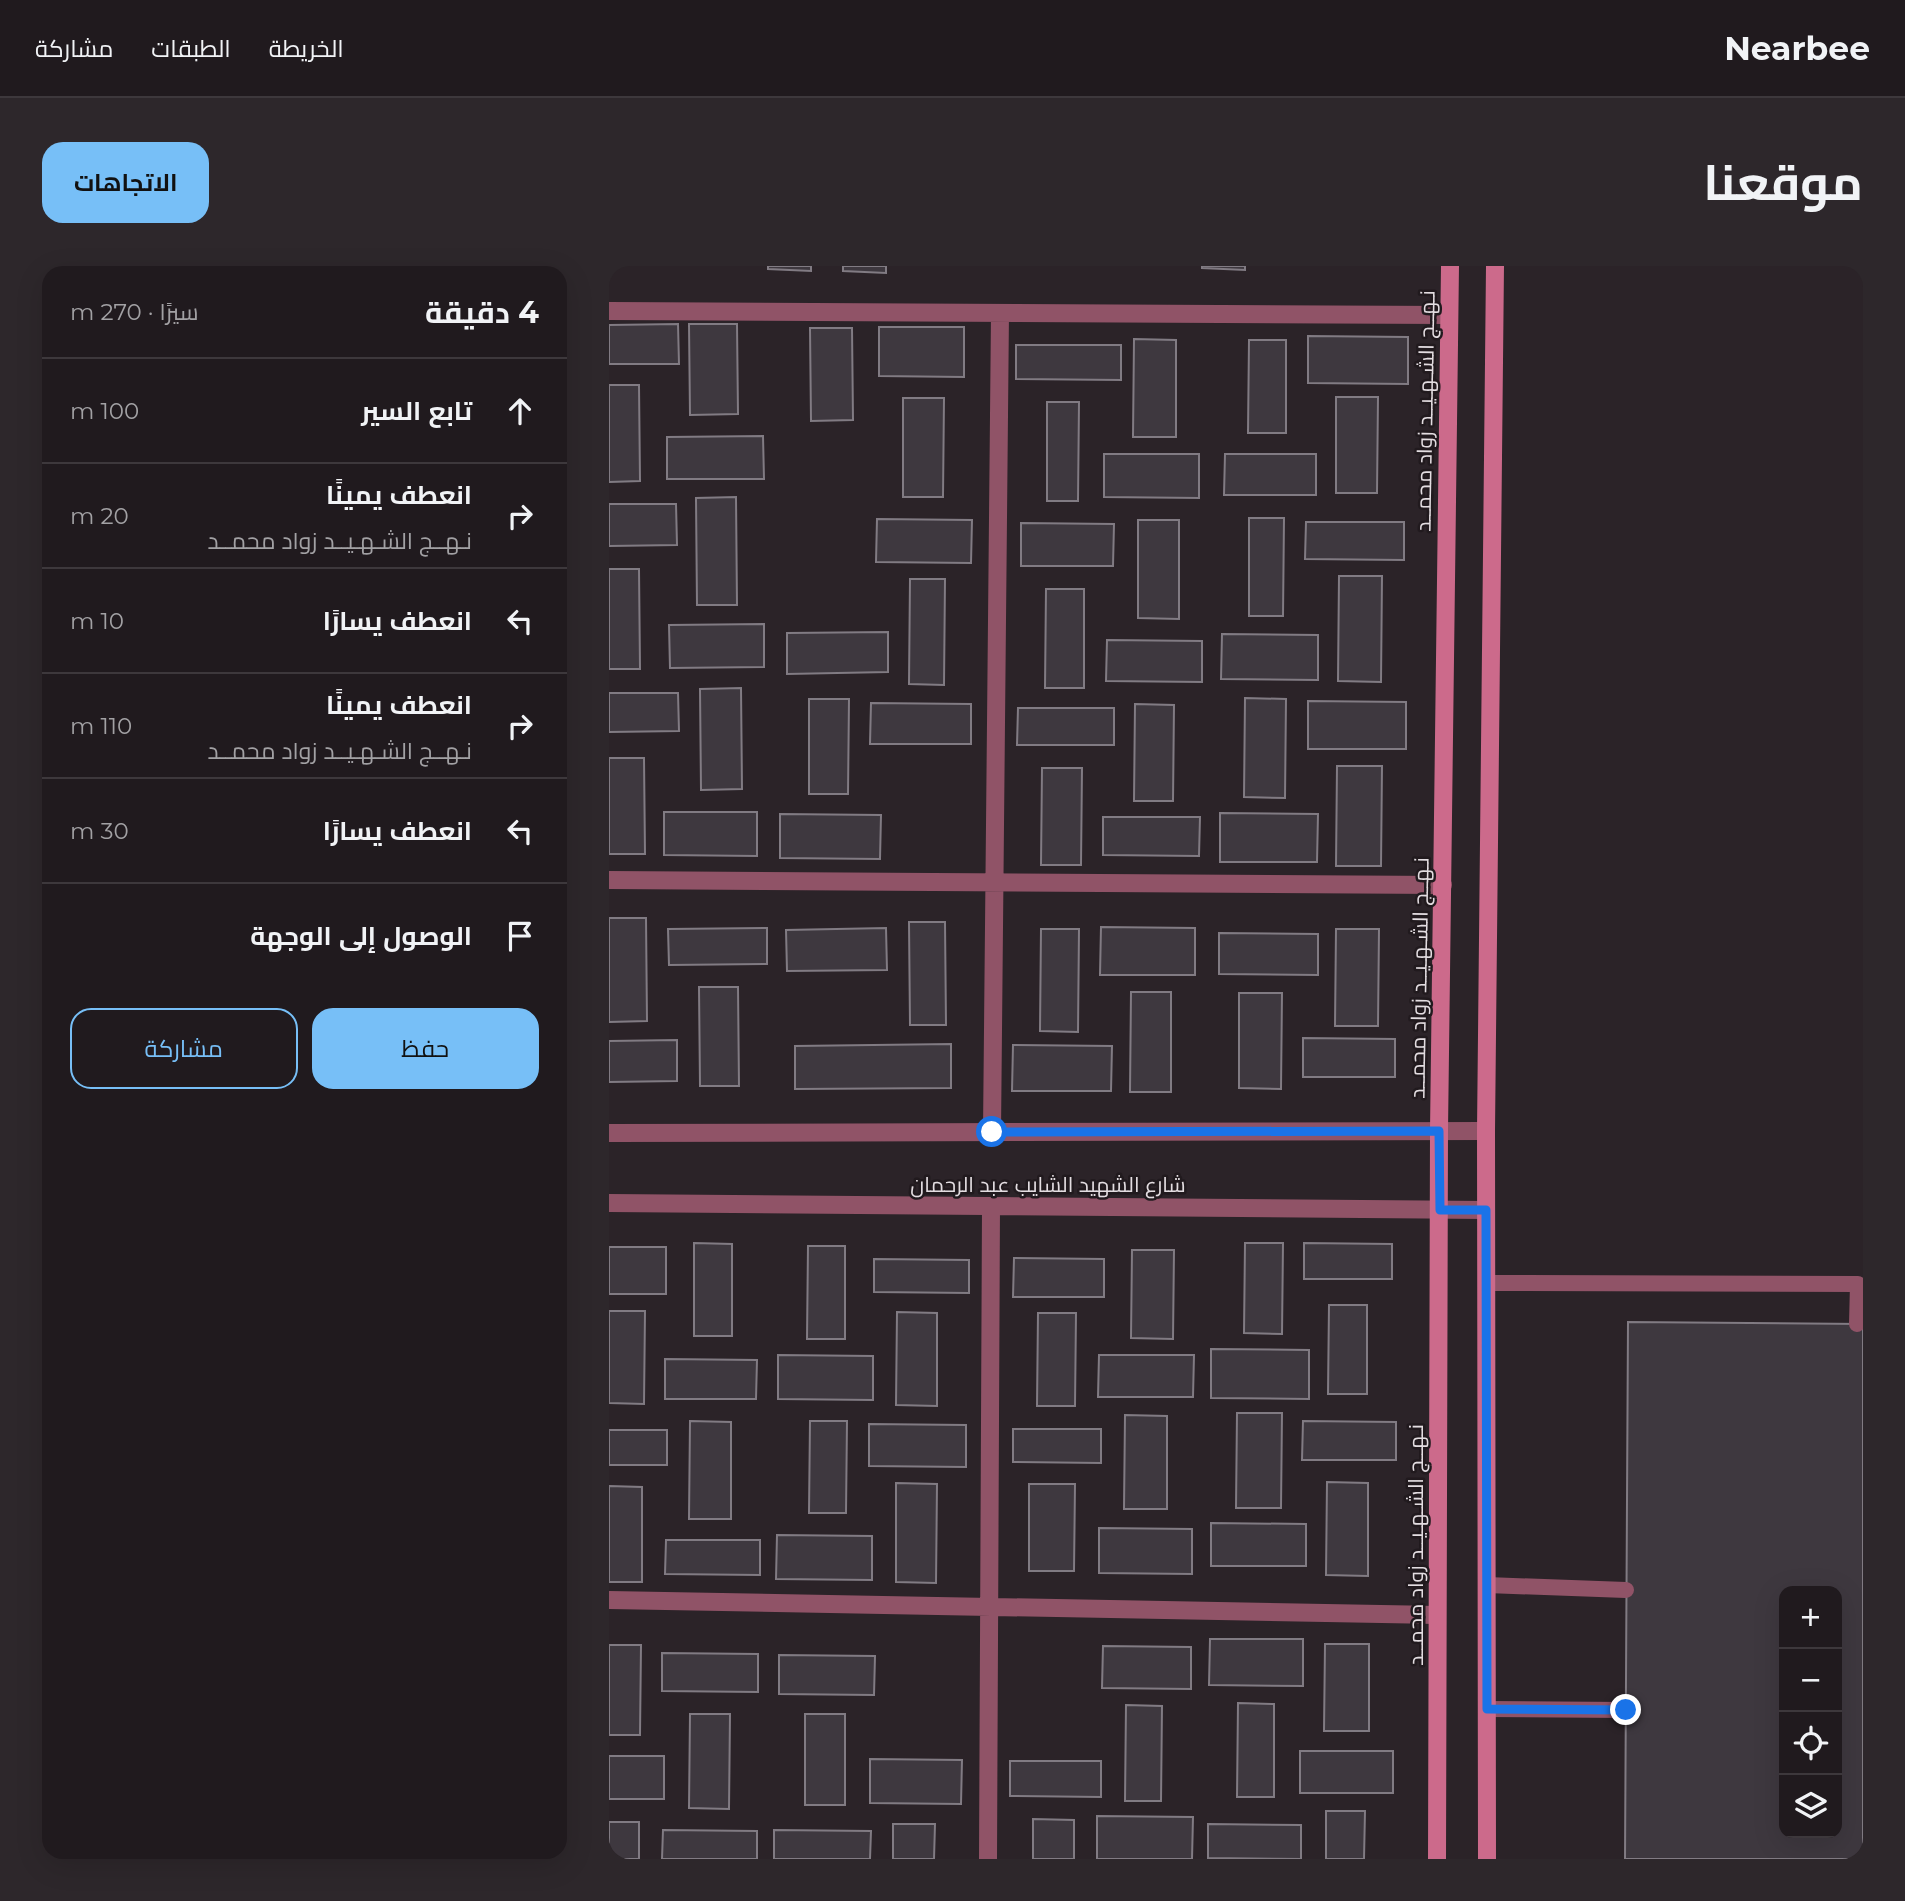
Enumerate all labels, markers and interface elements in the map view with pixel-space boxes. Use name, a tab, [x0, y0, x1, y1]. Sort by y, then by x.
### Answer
text: Nearbee	[1724, 28, 1870, 68]
text: مشاركة	[35, 34, 113, 63]
text: الطبقات	[151, 34, 231, 63]
text: الخريطة	[269, 34, 344, 63]
button: الاتجاهات	[42, 142, 209, 223]
text: موقعنا	[1703, 153, 1863, 212]
street label: نـهــج الشـهـيــد زواد محمــد	[1410, 290, 1442, 532]
text: 4 دقيقة	[425, 294, 539, 331]
text: سيرًا · 270 m	[70, 298, 198, 326]
icon: ahead	[501, 392, 539, 430]
text: تابع السير	[361, 395, 472, 427]
text: 100 m	[70, 397, 139, 425]
text: انعطف يمينًا	[326, 479, 472, 511]
icon: right	[501, 497, 539, 535]
text: 20 m	[70, 502, 129, 530]
text: نـهــج الشـهـيــد زواد محمــد	[208, 527, 472, 555]
icon: left	[501, 602, 539, 640]
text: انعطف يسارًا	[323, 605, 472, 637]
text: 10 m	[70, 607, 124, 635]
text: انعطف يمينًا	[326, 689, 472, 721]
icon: right	[501, 707, 539, 745]
text: 110 m	[70, 712, 132, 740]
text: نـهــج الشـهـيــد زواد محمــد	[208, 737, 472, 765]
icon: left	[501, 812, 539, 850]
text: انعطف يسارًا	[323, 815, 472, 847]
text: 30 m	[70, 817, 129, 845]
street label: نـهــج الشـهـيــد زواد محمــد	[1404, 857, 1436, 1099]
icon: arrive	[501, 917, 539, 955]
text: الوصول إلى الوجهة	[250, 920, 472, 952]
button: مشاركة	[70, 1008, 298, 1089]
button: حفظ	[312, 1008, 539, 1089]
route start	[976, 1116, 1007, 1147]
street label: شارع الشهيد الشايب عبد الرحمان	[910, 1172, 1186, 1199]
street label: نـهــج الشـهـيــد زواد محمــد	[1403, 1424, 1430, 1666]
map controls	[1779, 1586, 1842, 1838]
button: +	[1779, 1586, 1842, 1649]
button: −	[1779, 1649, 1842, 1712]
route end	[1610, 1694, 1641, 1725]
button: locate	[1779, 1712, 1842, 1775]
button: layers	[1779, 1775, 1842, 1838]

